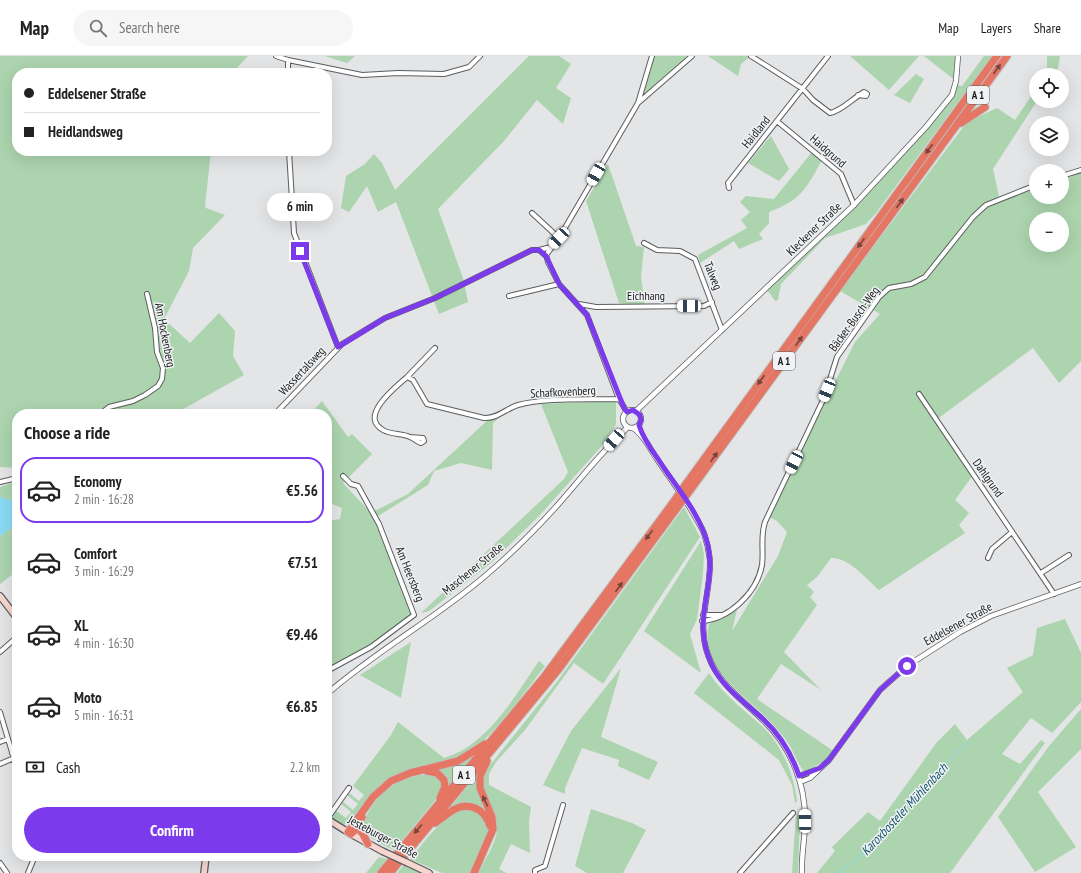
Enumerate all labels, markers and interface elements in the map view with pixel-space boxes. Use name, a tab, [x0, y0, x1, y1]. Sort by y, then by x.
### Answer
search box	[73, 10, 353, 46]
text: Map	[20, 16, 49, 40]
icon: search	[87, 17, 109, 39]
text: Search here	[119, 18, 180, 37]
text: Map	[938, 19, 959, 37]
text: Layers	[981, 19, 1012, 37]
text: Share	[1034, 19, 1061, 37]
one-way arrow	[993, 64, 1001, 74]
map controls	[1029, 68, 1069, 252]
button: locate	[1029, 68, 1069, 108]
text: Eddelsener Straße	[48, 84, 146, 103]
road number: A 1	[967, 86, 989, 104]
street label: Haidland	[738, 113, 773, 151]
button: layers	[1029, 116, 1069, 156]
text: Heidlandsweg	[48, 122, 123, 141]
street label: Haidgrund	[807, 131, 850, 170]
one-way arrow	[925, 144, 933, 155]
car	[585, 161, 607, 187]
button: +	[1029, 164, 1069, 204]
callout: 6 min	[267, 193, 333, 221]
text: 6 min	[287, 198, 313, 215]
one-way arrow	[896, 198, 904, 208]
street label: Kleckener Straße	[783, 199, 844, 259]
button: −	[1029, 212, 1069, 252]
car	[546, 225, 572, 251]
one-way arrow	[856, 238, 865, 249]
route end	[291, 242, 309, 260]
street label: Talweg	[701, 260, 726, 292]
street label: Bäcker-Busch-Weg	[825, 283, 882, 354]
street label: Eichhang	[627, 288, 665, 303]
car	[677, 300, 701, 312]
street label: Am Hockenberg	[152, 301, 179, 368]
one-way arrow	[795, 335, 803, 346]
street label: Wassertalsweg	[275, 343, 328, 398]
road number: A 1	[773, 352, 795, 370]
one-way arrow	[757, 375, 765, 385]
car	[817, 377, 837, 403]
street label: Schafkovenberg	[530, 382, 596, 401]
text: Choose a ride	[24, 421, 110, 444]
car	[602, 427, 626, 453]
car	[783, 449, 805, 475]
one-way arrow	[710, 452, 718, 463]
street label: Dahlgrund	[970, 456, 1007, 500]
icon: car	[26, 472, 62, 508]
text: Economy	[74, 472, 122, 491]
text: €5.56	[286, 481, 318, 500]
text: 2 min · 16:28	[74, 491, 134, 508]
one-way arrow	[645, 530, 653, 541]
street label: Maschener Straße	[439, 539, 506, 598]
icon: car	[26, 544, 62, 580]
text: Comfort	[74, 544, 117, 563]
street label: Am Heersberg	[393, 544, 428, 604]
text: €7.51	[288, 553, 318, 572]
text: 3 min · 16:29	[74, 563, 134, 580]
one-way arrow	[615, 582, 623, 592]
street label: Eddelsener Straße	[921, 599, 995, 648]
icon: car	[26, 616, 62, 652]
text: XL	[74, 616, 88, 635]
text: €9.46	[286, 625, 318, 644]
text: 4 min · 16:30	[74, 635, 134, 652]
route start	[898, 657, 916, 675]
icon: car	[26, 688, 62, 724]
text: Moto	[74, 688, 102, 707]
text: €6.85	[286, 697, 318, 716]
text: 5 min · 16:31	[74, 707, 134, 724]
icon: cash	[24, 756, 46, 778]
text: Cash	[56, 758, 80, 777]
text: 2.2 km	[290, 759, 320, 776]
water label: Karoxbosteler Mühlenbach	[857, 759, 952, 859]
road number: A 1	[453, 766, 475, 784]
one-way arrow	[482, 796, 488, 807]
button: Confirm	[24, 807, 320, 853]
car	[799, 809, 811, 833]
street label: Jesteburger Straße	[345, 811, 421, 861]
one-way arrow	[414, 823, 423, 834]

